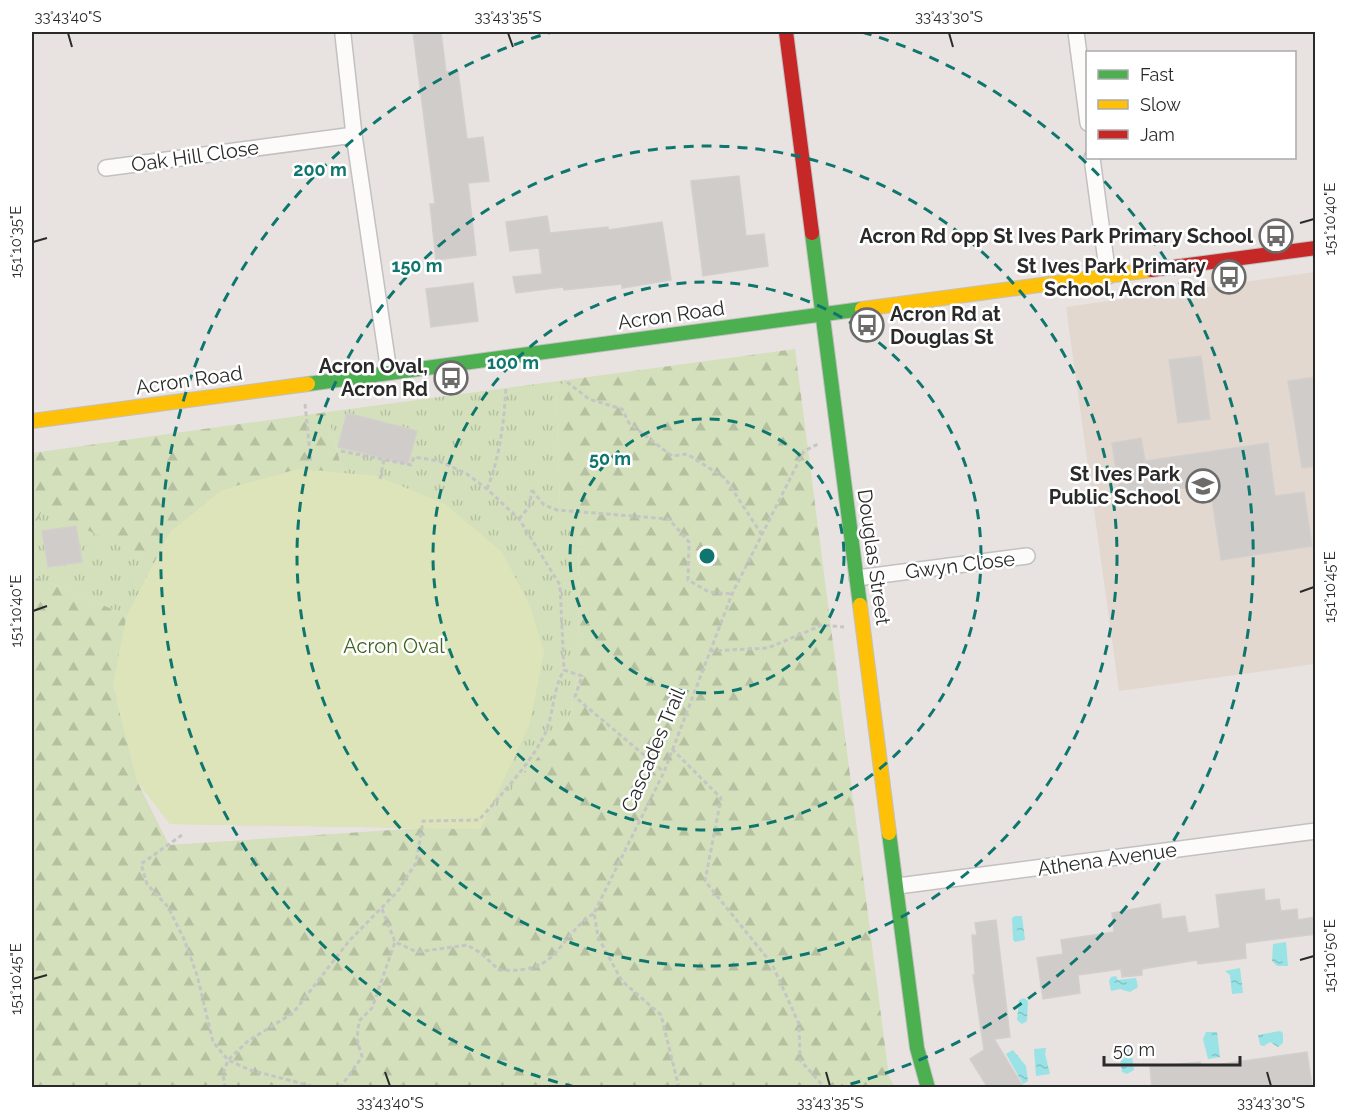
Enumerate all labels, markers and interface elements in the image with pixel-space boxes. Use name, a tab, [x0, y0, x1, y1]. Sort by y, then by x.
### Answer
text: 33°43'40"S	[34, 8, 102, 26]
text: 33°43'35"S	[474, 8, 542, 26]
text: 33°43'30"S	[915, 8, 983, 26]
legend	[1086, 51, 1296, 159]
text: Fast	[1140, 64, 1174, 85]
text: Slow	[1140, 94, 1181, 115]
text: Jam	[1140, 124, 1175, 145]
street label: Oak Hill Close	[130, 135, 261, 177]
text: 200 m	[293, 159, 347, 180]
text: 151°10'40"E	[1321, 183, 1339, 255]
text: 151°10'35"E	[7, 206, 25, 278]
bus stop icon: Acron Rd opp St Ives Park Primary School	[1258, 218, 1294, 254]
place label: Acron Rd opp St Ives Park Primary School	[859, 224, 1254, 248]
place label: St Ives Park Primary School, Acron Rd	[1017, 254, 1206, 301]
text: 150 m	[392, 255, 443, 276]
bus stop icon: St Ives Park Primary School, Acron Rd	[1211, 259, 1247, 295]
street label: Acron Road	[616, 296, 726, 334]
place label: Acron Rd at Douglas St	[890, 302, 1001, 349]
bus stop icon: Acron Rd at Douglas St	[849, 307, 885, 343]
text: 100 m	[487, 352, 539, 373]
place label: Acron Oval, Acron Rd	[319, 354, 428, 401]
bus stop icon: Acron Oval, Acron Rd	[433, 360, 469, 396]
street label: Acron Road	[134, 361, 244, 399]
text: 50 m	[589, 448, 631, 469]
place label: St Ives Park Public School	[1049, 462, 1181, 509]
school or university icon: St Ives Park Public School	[1185, 468, 1221, 504]
street label: Douglas Street	[853, 487, 895, 627]
centre of rings	[697, 546, 717, 566]
street label: Gwyn Close	[904, 546, 1017, 584]
text: 151°10'45"E	[1321, 551, 1339, 623]
text: 151°10'40"E	[7, 575, 25, 647]
park label: Acron Oval	[343, 634, 445, 658]
street label: Cascades Trail	[616, 684, 690, 816]
street label: Athena Avenue	[1036, 837, 1178, 881]
text: 151°10'50"E	[1321, 919, 1339, 993]
text: 151°10'45"E	[7, 943, 25, 1015]
scale bar	[1104, 1029, 1240, 1067]
text: 50 m	[1113, 1039, 1155, 1060]
text: 33°43'40"S	[356, 1094, 424, 1112]
text: 33°43'35"S	[796, 1094, 864, 1112]
text: 33°43'30"S	[1237, 1094, 1305, 1112]

